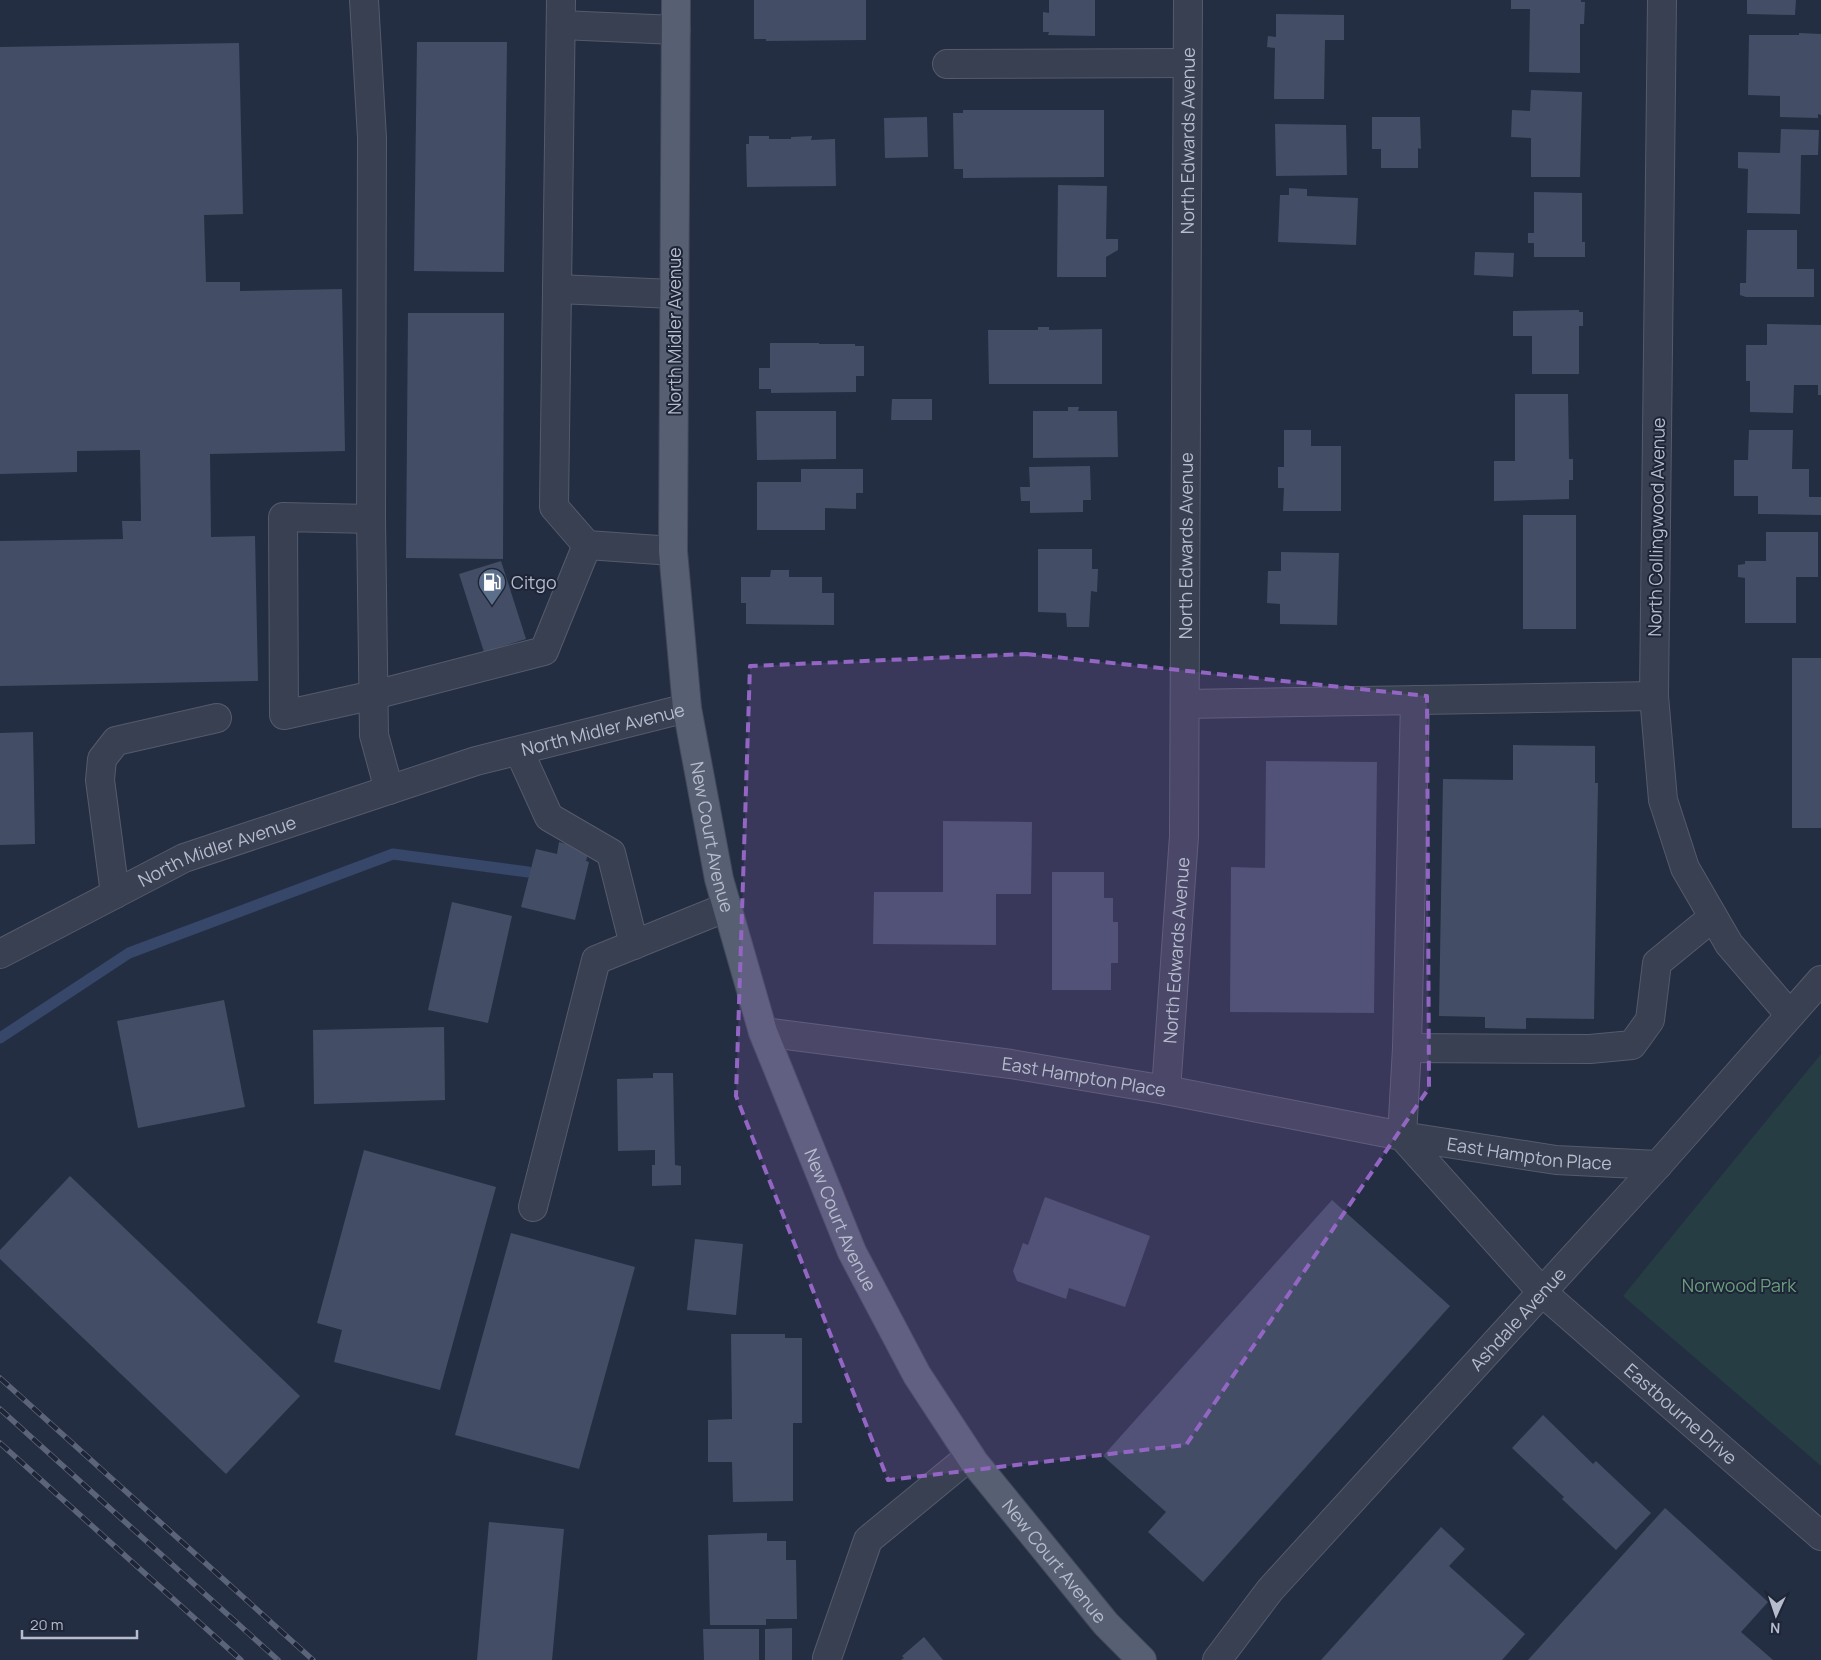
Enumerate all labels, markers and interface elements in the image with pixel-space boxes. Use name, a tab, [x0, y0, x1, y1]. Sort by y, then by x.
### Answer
street label: North Edwards Avenue	[1175, 47, 1200, 234]
street label: North Midler Avenue	[662, 247, 686, 415]
street label: North Collingwood Avenue	[1642, 417, 1670, 637]
street label: North Edwards Avenue	[1173, 452, 1198, 639]
fuel station icon: Citgo	[477, 567, 507, 606]
place label: Citgo	[511, 570, 557, 594]
street label: North Midler Avenue	[519, 697, 687, 761]
street label: New Court Avenue	[685, 760, 740, 915]
street label: North Midler Avenue	[134, 810, 299, 892]
street label: North Edwards Avenue	[1157, 856, 1194, 1044]
street label: East Hampton Place	[1001, 1051, 1168, 1102]
street label: East Hampton Place	[1445, 1131, 1612, 1175]
street label: New Court Avenue	[799, 1145, 882, 1295]
street label: Ashdale Avenue	[1464, 1262, 1571, 1376]
park label: Norwood Park	[1682, 1273, 1797, 1297]
street label: Eastbourne Drive	[1620, 1358, 1743, 1470]
street label: New Court Avenue	[997, 1494, 1112, 1628]
north arrow	[1751, 1590, 1801, 1640]
scale bar	[22, 1608, 138, 1640]
text: 20 m	[30, 1614, 63, 1635]
text: N	[1770, 1619, 1781, 1638]

